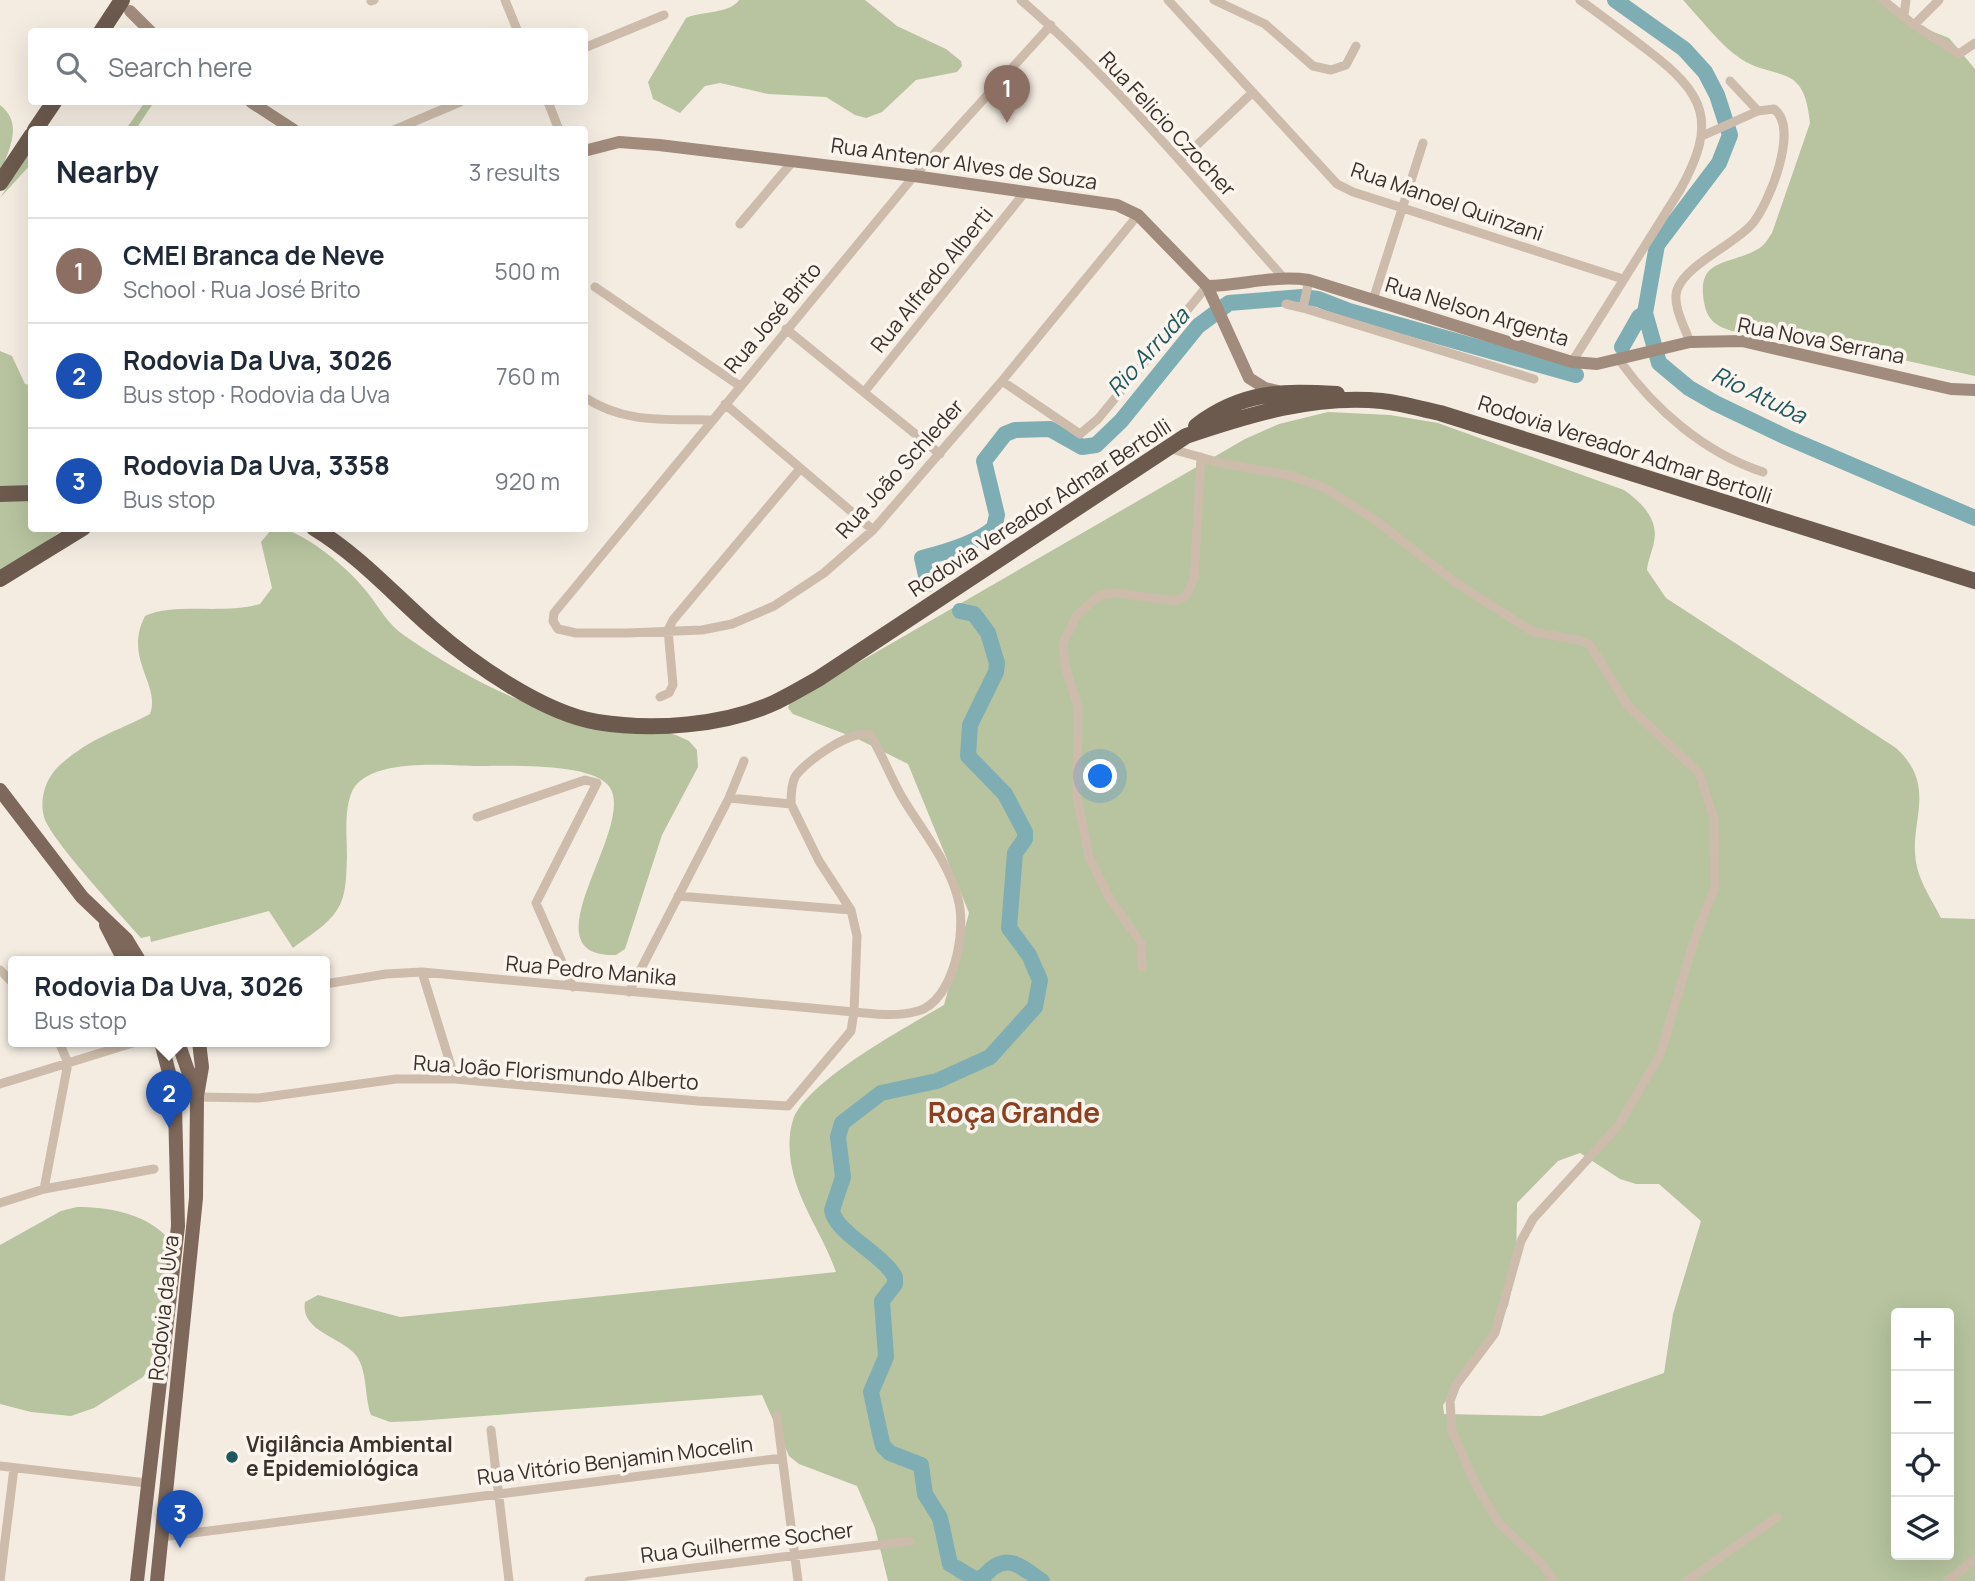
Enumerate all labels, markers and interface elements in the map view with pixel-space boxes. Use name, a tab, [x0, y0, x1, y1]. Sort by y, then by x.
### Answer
search box	[28, 28, 588, 105]
street label: Rua Felicio Czocher	[1093, 45, 1243, 202]
icon: search	[52, 48, 90, 86]
text: Search here	[108, 49, 253, 85]
pin: 1	[984, 65, 1030, 123]
street label: Rua Antenor Alves de Souza	[829, 130, 1099, 196]
text: Nearby	[56, 151, 159, 192]
street label: Rua Manoel Quinzani	[1347, 155, 1547, 247]
text: 3 results	[469, 156, 560, 188]
street label: Rua Alfredo Alberti	[864, 201, 999, 358]
text: CMEI Branca de Neve	[123, 237, 385, 273]
text: 1	[74, 255, 84, 287]
text: 500 m	[495, 255, 560, 287]
street label: Rua José Brito	[718, 256, 827, 379]
street label: Rua Nelson Argenta	[1382, 270, 1573, 352]
text: School · Rua José Brito	[123, 273, 360, 305]
water label: Rio Arruda	[1099, 299, 1197, 403]
street label: Rua Nova Serrana	[1735, 310, 1907, 370]
text: Rodovia Da Uva, 3026	[123, 342, 392, 378]
water label: Rio Atuba	[1707, 357, 1813, 431]
text: 2	[72, 360, 86, 392]
text: 760 m	[496, 360, 560, 392]
text: Bus stop · Rodovia da Uva	[123, 378, 390, 410]
street label: Rodovia Vereador Admar Bertolli	[1475, 388, 1776, 510]
street label: Rua João Schleder	[829, 392, 970, 544]
street label: Rodovia Vereador Admar Bertolli	[903, 412, 1176, 603]
text: Rodovia Da Uva, 3358	[123, 447, 390, 483]
text: 3	[72, 465, 86, 497]
text: 920 m	[494, 465, 560, 497]
text: Bus stop	[123, 483, 215, 515]
your location	[1083, 759, 1117, 793]
street label: Rua Pedro Manika	[504, 949, 678, 991]
popup	[8, 956, 330, 1047]
text: Rodovia Da Uva, 3026	[34, 968, 304, 1004]
text: Bus stop	[34, 1004, 127, 1036]
street label: Rua João Florismundo Alberto	[412, 1048, 700, 1096]
pin: 2	[146, 1070, 192, 1128]
district label: Roça Grande	[928, 1093, 1100, 1131]
street label: Rodovia da Uva	[141, 1234, 185, 1382]
map controls	[1891, 1308, 1954, 1560]
button: +	[1891, 1308, 1954, 1371]
button: −	[1891, 1371, 1954, 1434]
street label: Rua Vitório Benjamin Mocelin	[475, 1429, 754, 1491]
place label: Vigilância Ambiental e Epidemiológica	[246, 1430, 453, 1482]
button: locate	[1891, 1434, 1954, 1497]
marker: Vigilância Ambiental e Epidemiológica	[224, 1449, 240, 1465]
pin: 3	[157, 1490, 203, 1548]
button: layers	[1891, 1497, 1954, 1560]
street label: Rua Guilherme Socher	[639, 1515, 855, 1569]

